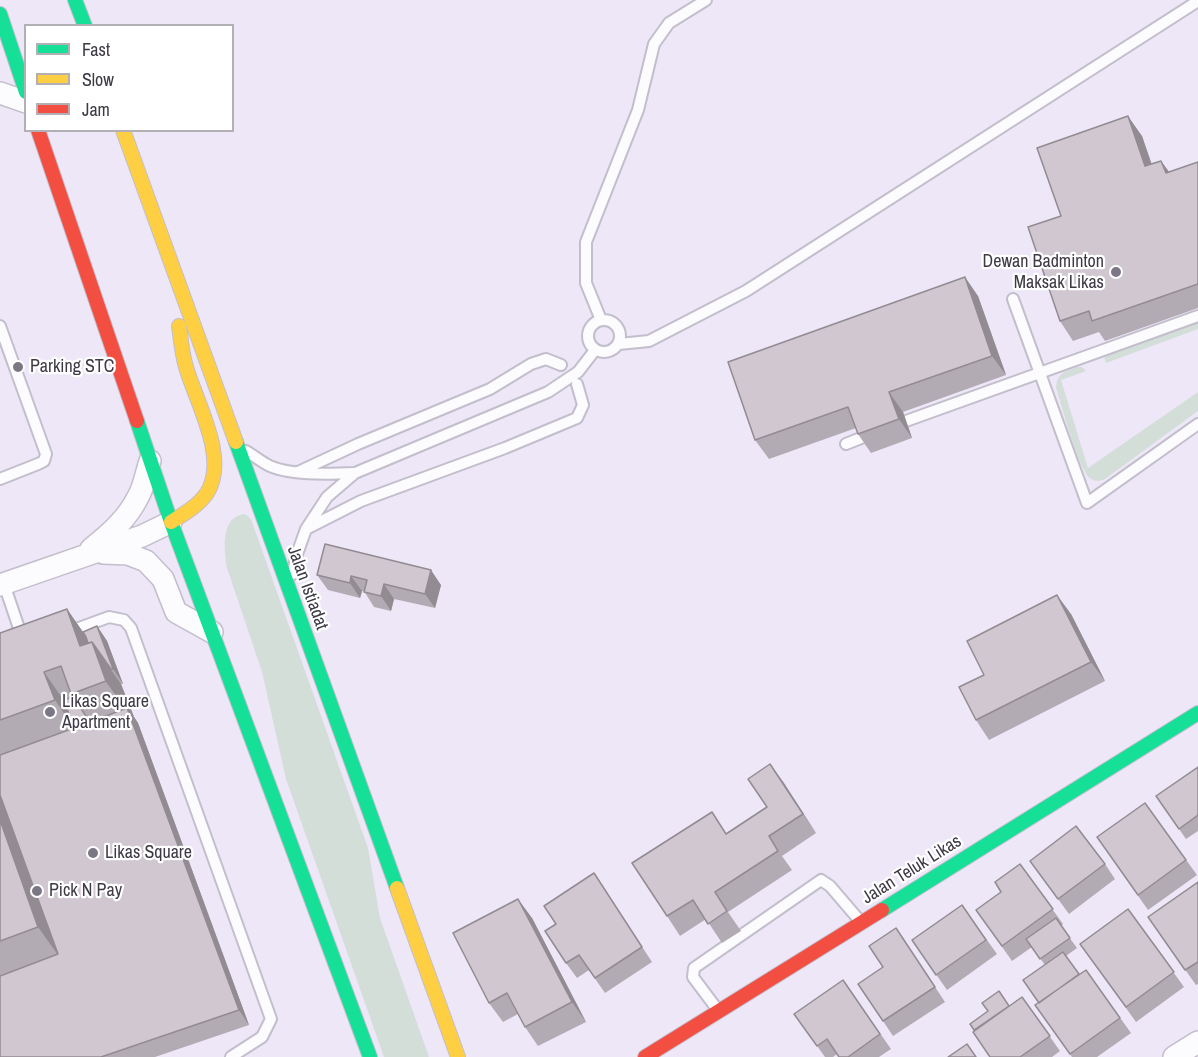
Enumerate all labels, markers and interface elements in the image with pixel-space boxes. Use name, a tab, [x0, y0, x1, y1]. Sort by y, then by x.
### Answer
legend	[24, 24, 234, 132]
text: Fast	[82, 37, 110, 62]
text: Slow	[82, 67, 114, 92]
text: Jam	[82, 97, 110, 122]
place label: Dewan Badminton Maksak Likas	[983, 251, 1104, 294]
marker: Dewan Badminton Maksak Likas	[1109, 265, 1123, 279]
place label: Parking STC	[30, 356, 114, 378]
marker: Parking STC	[11, 360, 25, 374]
street label: Jalan Istiadat	[282, 543, 332, 633]
place label: Likas Square Apartment	[62, 691, 149, 734]
marker: Likas Square Apartment	[43, 705, 57, 719]
street label: Jalan Teluk Likas	[858, 831, 966, 909]
place label: Likas Square	[105, 842, 192, 864]
marker: Likas Square	[86, 846, 100, 860]
place label: Pick N Pay	[49, 880, 122, 902]
marker: Pick N Pay	[30, 884, 44, 898]

